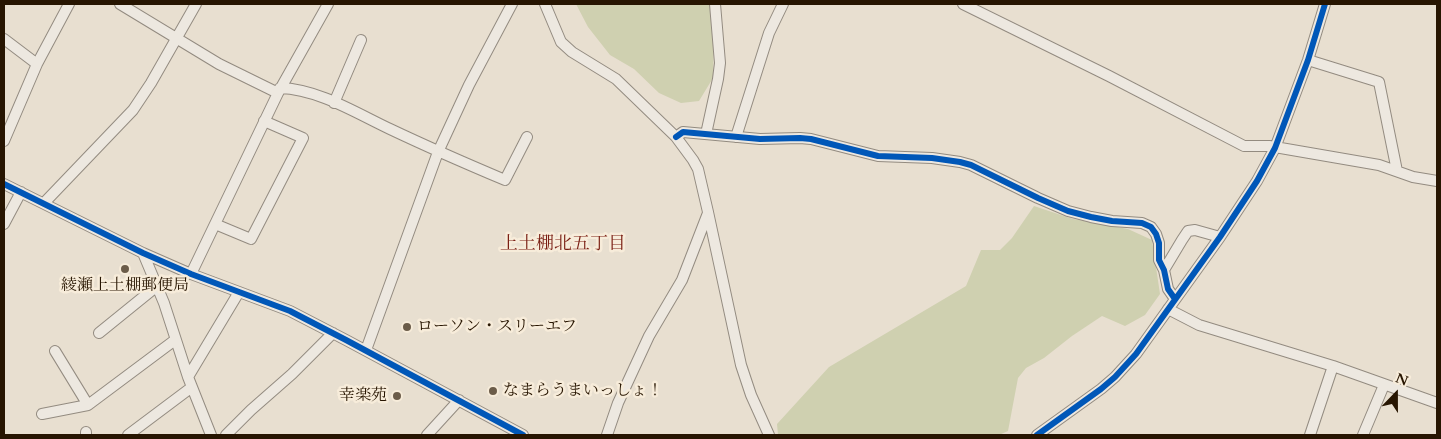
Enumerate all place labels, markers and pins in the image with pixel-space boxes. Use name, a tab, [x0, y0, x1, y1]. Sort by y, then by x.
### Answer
marker: 綾瀬上土棚郵便局	[119, 263, 131, 275]
place label: 綾瀬上土棚郵便局	[61, 276, 189, 296]
place label: ローソン・スリーエフ	[417, 317, 577, 337]
marker: ローソン・スリーエフ	[401, 321, 413, 333]
place label: なまらうまいっしょ！	[503, 381, 663, 401]
marker: なまらうまいっしょ！	[487, 385, 499, 397]
place label: 幸楽苑	[339, 386, 387, 406]
marker: 幸楽苑	[391, 390, 403, 402]

